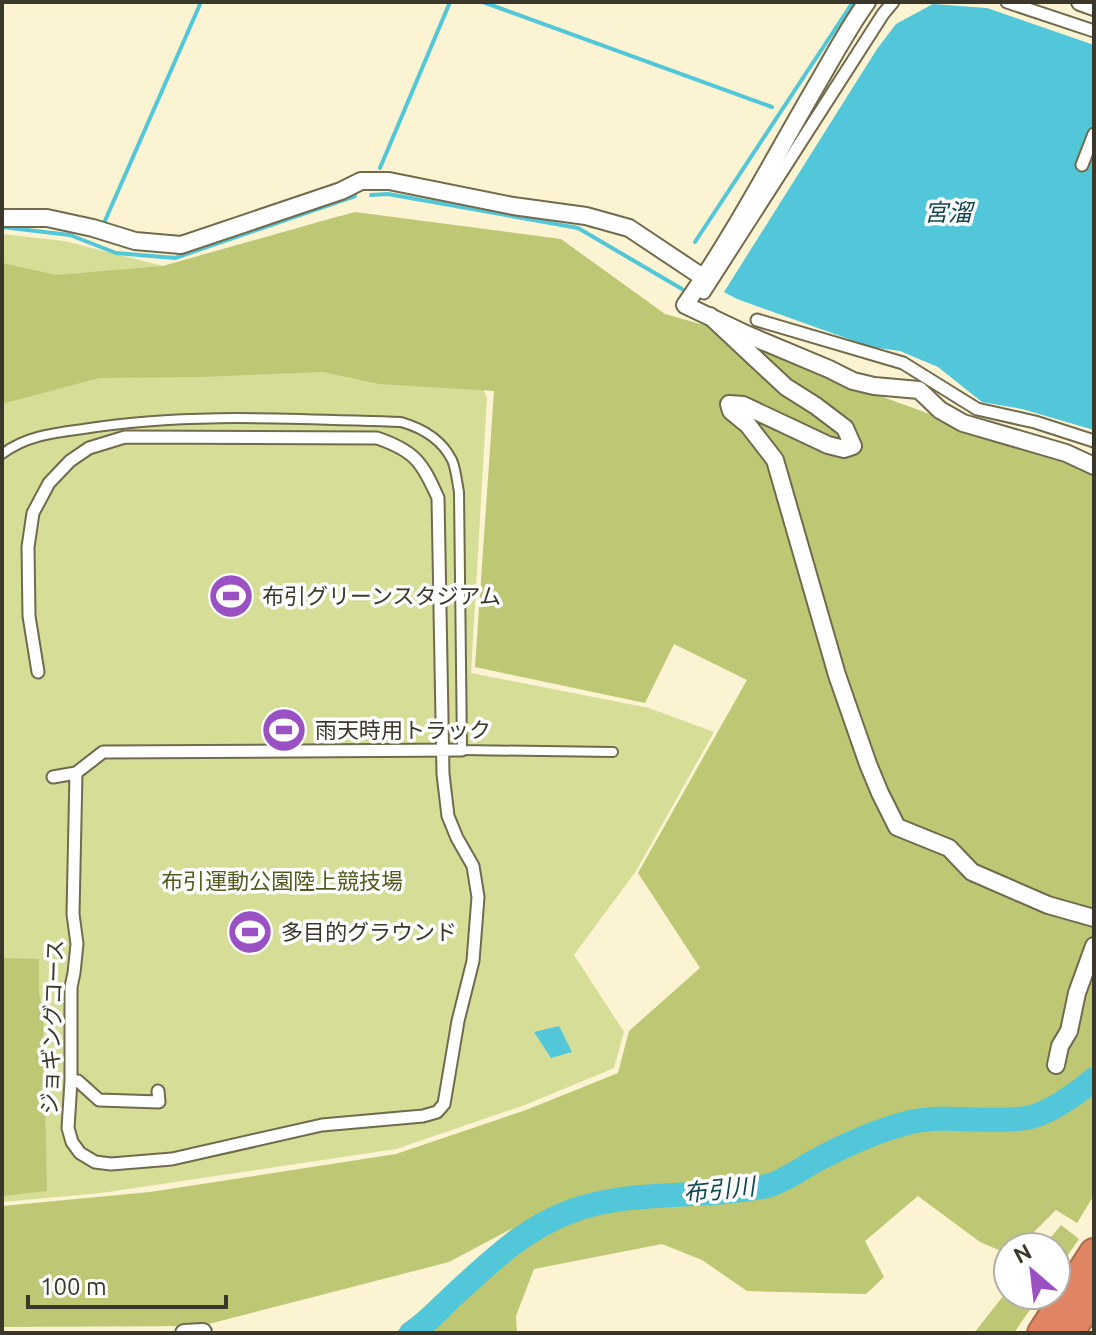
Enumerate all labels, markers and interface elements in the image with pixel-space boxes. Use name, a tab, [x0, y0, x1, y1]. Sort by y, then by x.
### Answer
water label: 宮溜	[924, 199, 976, 226]
sports icon: 布引グリーンスタジアム	[207, 572, 255, 620]
place label: 布引グリーンスタジアム	[262, 583, 501, 608]
sports icon: 雨天時用トラック	[260, 706, 308, 754]
place label: 雨天時用トラック	[315, 717, 491, 742]
park label: 布引運動公園陸上競技場	[161, 868, 403, 893]
sports icon: 多目的グラウンド	[226, 908, 274, 956]
place label: 多目的グラウンド	[281, 919, 457, 944]
street label: ジョギングコース	[36, 939, 67, 1115]
water label: 布引川	[682, 1172, 759, 1207]
north arrow	[992, 1231, 1072, 1311]
text: N	[1009, 1238, 1035, 1268]
scale bar	[28, 1259, 226, 1309]
text: 100 m	[40, 1273, 107, 1300]

